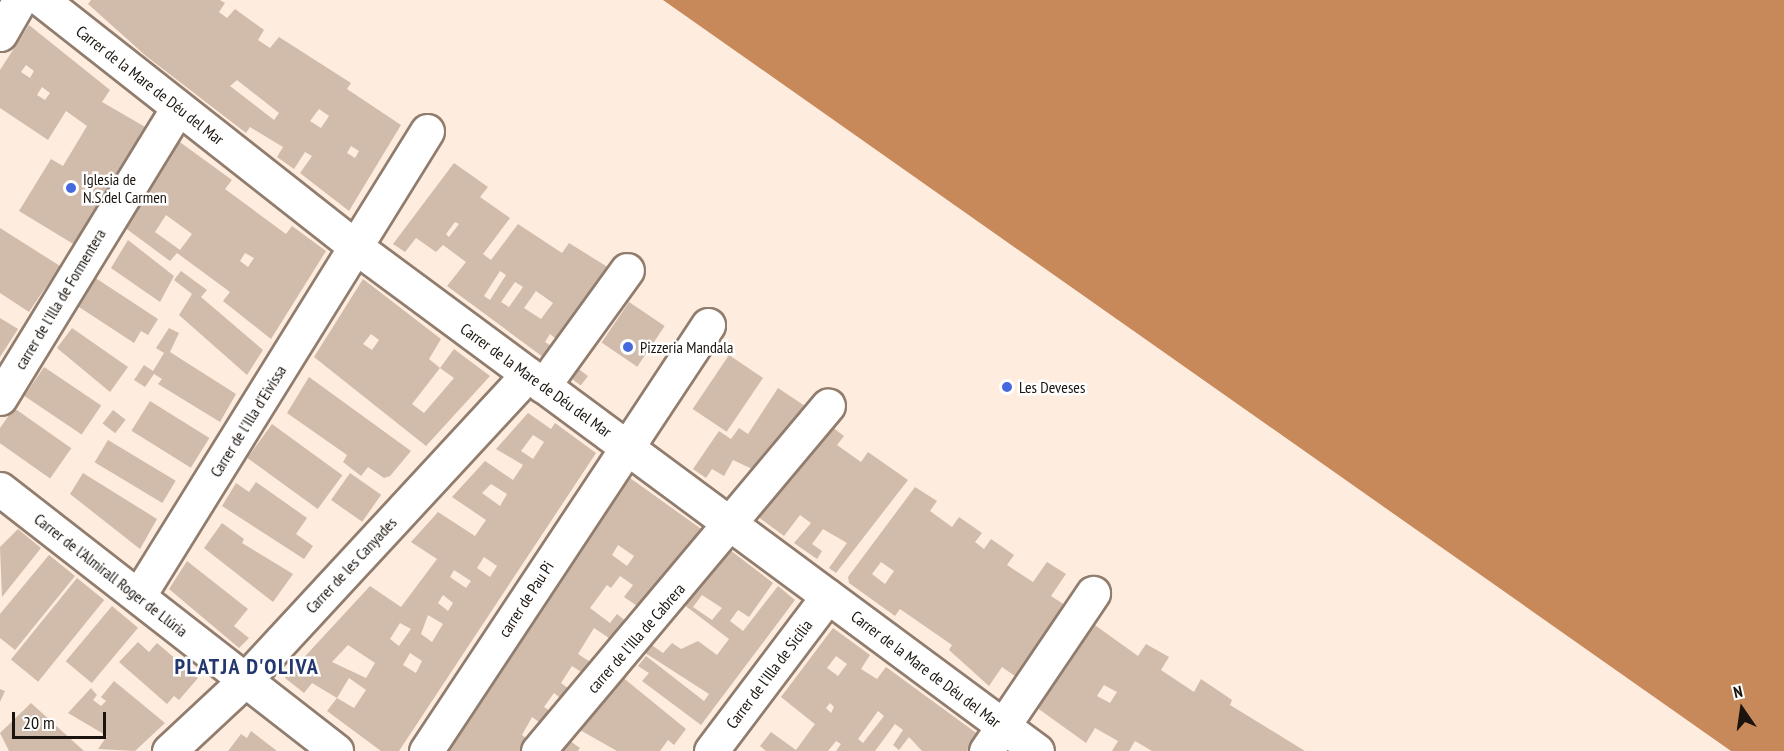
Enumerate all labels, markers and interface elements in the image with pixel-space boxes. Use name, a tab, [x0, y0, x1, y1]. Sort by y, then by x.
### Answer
street label: Carrer de la Mare de Déu del Mar	[72, 21, 228, 149]
place label: Iglesia de N.S.del Carmen	[83, 169, 167, 207]
marker: Iglesia de N.S.del Carmen	[64, 181, 78, 195]
street label: carrer de l'Illa de Formentera	[10, 225, 110, 373]
street label: Carrer de la Mare de Déu del Mar	[457, 319, 615, 441]
place label: Pizzeria Mandala	[640, 337, 733, 357]
marker: Pizzeria Mandala	[621, 340, 635, 354]
street label: Carrer de l'Illa d'Eivissa	[206, 362, 290, 480]
place label: Les Deveses	[1019, 377, 1085, 397]
marker: Les Deveses	[1000, 380, 1014, 394]
street label: Carrer de l'Almirall Roger de Llúria	[31, 509, 191, 641]
street label: Carrer de les Canyades	[301, 513, 401, 617]
street label: carrer de Pau Pi	[494, 558, 558, 640]
street label: carrer de l'Illa de Cabrera	[583, 579, 689, 697]
street label: Carrer de la Mare de Déu del Mar	[848, 607, 1004, 731]
street label: Carrer de l'Illa de Sicília	[722, 616, 816, 732]
district label: PLATJA D'OLIVA	[174, 654, 320, 680]
north arrow	[1712, 679, 1772, 739]
text: N	[1731, 681, 1744, 702]
scale bar	[15, 700, 110, 738]
text: 20 m	[23, 711, 55, 734]

